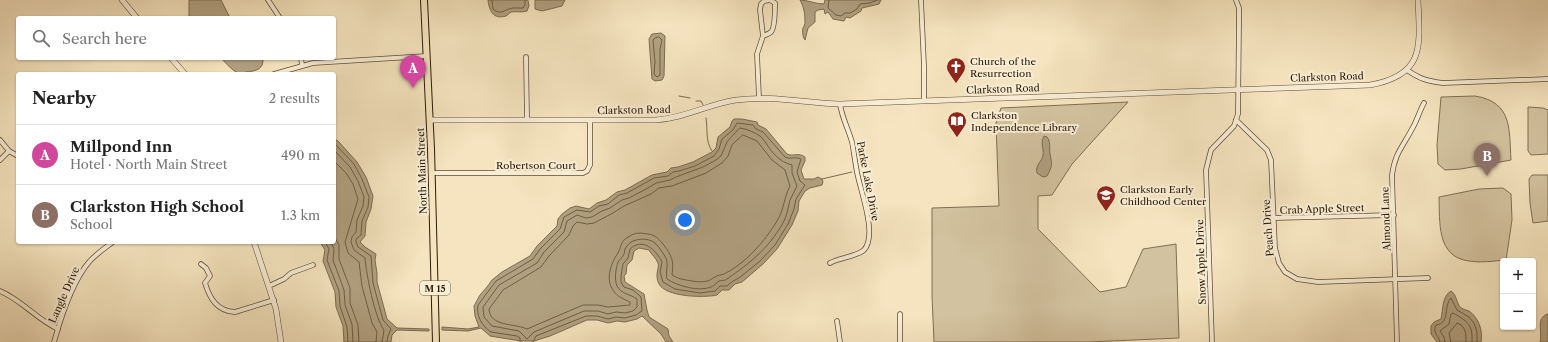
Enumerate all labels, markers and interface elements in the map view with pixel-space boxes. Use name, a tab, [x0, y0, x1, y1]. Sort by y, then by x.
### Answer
search box	[16, 16, 336, 60]
icon: search	[30, 27, 52, 49]
text: Search here	[62, 29, 147, 48]
pin: A	[400, 55, 426, 88]
place label: Church of the Resurrection	[970, 55, 1037, 80]
church icon: Church of the Resurrection	[945, 56, 967, 84]
street label: Clarkston Road	[1290, 69, 1364, 85]
street label: Clarkston Road	[966, 81, 1040, 97]
text: Nearby	[32, 88, 96, 108]
text: 2 results	[269, 90, 320, 106]
street label: Clarkston Road	[597, 103, 671, 117]
place label: Clarkston Independence Library	[971, 109, 1077, 134]
library icon: Clarkston Independence Library	[946, 110, 968, 138]
street label: North Main Street	[414, 127, 430, 214]
text: Millpond Inn	[70, 137, 172, 156]
street label: Parke Lake Drive	[854, 140, 882, 222]
pin: B	[1474, 143, 1500, 176]
text: A	[40, 147, 50, 163]
text: 490 m	[281, 147, 320, 163]
text: Hotel · North Main Street	[70, 156, 227, 172]
street label: Robertson Court	[496, 159, 576, 172]
place label: Clarkston Early Childhood Center	[1120, 183, 1207, 208]
school or university icon: Clarkston Early Childhood Center	[1095, 184, 1117, 212]
street label: Almond Lane	[1378, 186, 1394, 252]
text: Clarkston High School	[70, 197, 244, 216]
street label: Peach Drive	[1259, 199, 1276, 257]
street label: Crab Apple Street	[1279, 201, 1365, 217]
text: B	[40, 207, 50, 223]
text: 1.3 km	[281, 207, 320, 223]
your location	[675, 210, 695, 230]
text: School	[70, 216, 113, 232]
street label: Snow Apple Drive	[1193, 219, 1209, 305]
map controls	[1500, 258, 1536, 330]
button: +	[1500, 258, 1536, 294]
street label: Langle Drive	[46, 264, 82, 325]
road number: M 15	[420, 281, 450, 295]
button: −	[1500, 294, 1536, 330]

